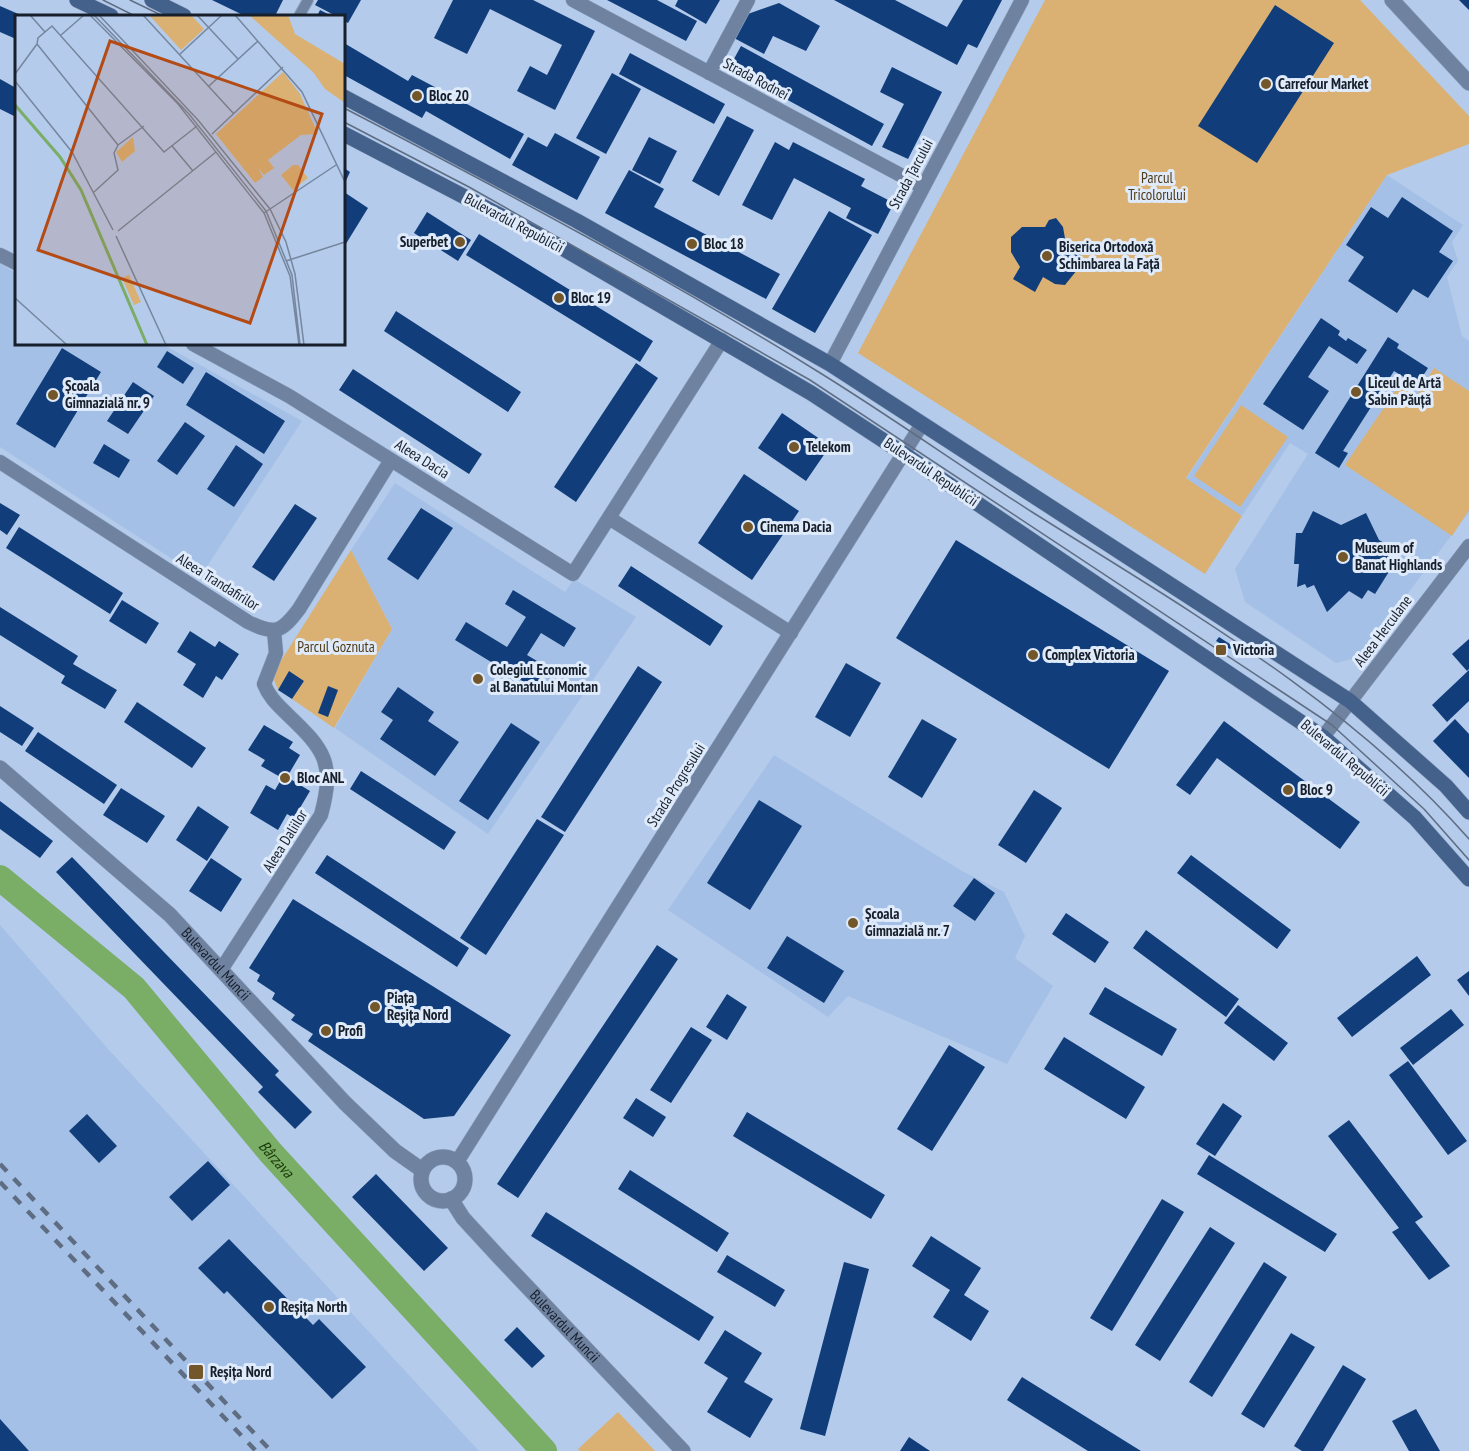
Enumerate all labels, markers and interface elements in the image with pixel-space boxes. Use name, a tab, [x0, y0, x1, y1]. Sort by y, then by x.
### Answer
inset map	[15, 15, 345, 345]
street label: Strada Rodnei	[720, 53, 792, 104]
place label: Carrefour Market	[1278, 74, 1369, 93]
marker: Carrefour Market	[1259, 77, 1273, 91]
place label: Bloc 20	[429, 86, 469, 105]
marker: Bloc 20	[410, 89, 424, 103]
street label: Strada Țarcului	[884, 135, 937, 212]
park label: Parcul Tricolorului	[1128, 168, 1186, 204]
street label: Bulevardul Republicii	[461, 188, 567, 257]
place label: Superbet	[400, 232, 449, 251]
place label: Bloc 18	[704, 234, 744, 253]
marker: Superbet	[453, 235, 467, 249]
marker: Bloc 18	[685, 237, 699, 251]
place label: Biserica Ortodoxă Schimbarea la Față	[1059, 237, 1160, 273]
marker: Biserica Ortodoxă Schimbarea la Față	[1040, 249, 1054, 263]
place label: Bloc 19	[571, 288, 611, 307]
marker: Bloc 19	[552, 291, 566, 305]
place label: Liceul de Artă Sabin Păuță	[1368, 373, 1441, 409]
place label: Școala Gimnazială nr. 9	[65, 376, 150, 412]
marker: Liceul de Artă Sabin Păuță	[1349, 385, 1363, 399]
marker: Școala Gimnazială nr. 9	[46, 388, 60, 402]
street label: Bulevardul Republicii	[881, 433, 982, 510]
street label: Aleea Dacia	[392, 434, 453, 483]
place label: Telekom	[806, 437, 851, 456]
marker: Telekom	[787, 440, 801, 454]
place label: Cinema Dacia	[760, 517, 832, 536]
marker: Cinema Dacia	[741, 520, 755, 534]
place label: Museum of Banat Highlands	[1355, 538, 1442, 574]
street label: Aleea Trandafirilor	[173, 549, 264, 615]
marker: Museum of Banat Highlands	[1336, 550, 1350, 564]
street label: Aleea Herculane	[1350, 591, 1416, 670]
park label: Parcul Goznuta	[297, 637, 375, 656]
place label: Victoria	[1232, 640, 1274, 659]
marker: Victoria	[1214, 643, 1228, 657]
place label: Complex Victoria	[1045, 645, 1135, 664]
marker: Complex Victoria	[1026, 648, 1040, 662]
place label: Colegiul Economic al Banatului Montan	[490, 660, 598, 696]
marker: Colegiul Economic al Banatului Montan	[471, 672, 485, 686]
street label: Bulevardul Republicii	[1297, 715, 1393, 800]
street label: Strada Progresului	[642, 739, 709, 830]
place label: Bloc ANL	[297, 768, 345, 787]
marker: Bloc ANL	[278, 771, 292, 785]
place label: Bloc 9	[1300, 780, 1333, 799]
marker: Bloc 9	[1281, 783, 1295, 797]
street label: Aleea Daliilor	[258, 805, 312, 875]
place label: Școala Gimnazială nr. 7	[865, 904, 950, 940]
marker: Școala Gimnazială nr. 7	[846, 916, 860, 930]
street label: Bulevardul Muncii	[177, 923, 255, 1004]
place label: Piața Reșița Nord	[387, 988, 449, 1024]
marker: Piața Reșița Nord	[368, 1000, 382, 1014]
place label: Profi	[338, 1021, 363, 1040]
marker: Profi	[319, 1024, 333, 1038]
water label: Bârzava	[255, 1136, 300, 1183]
street label: Bulevardul Muncii	[526, 1286, 604, 1366]
place label: Reșița North	[281, 1297, 348, 1316]
marker: Reșița North	[262, 1300, 276, 1314]
place label: Reșița Nord	[210, 1362, 272, 1381]
marker: Reșița Nord	[187, 1363, 205, 1381]

